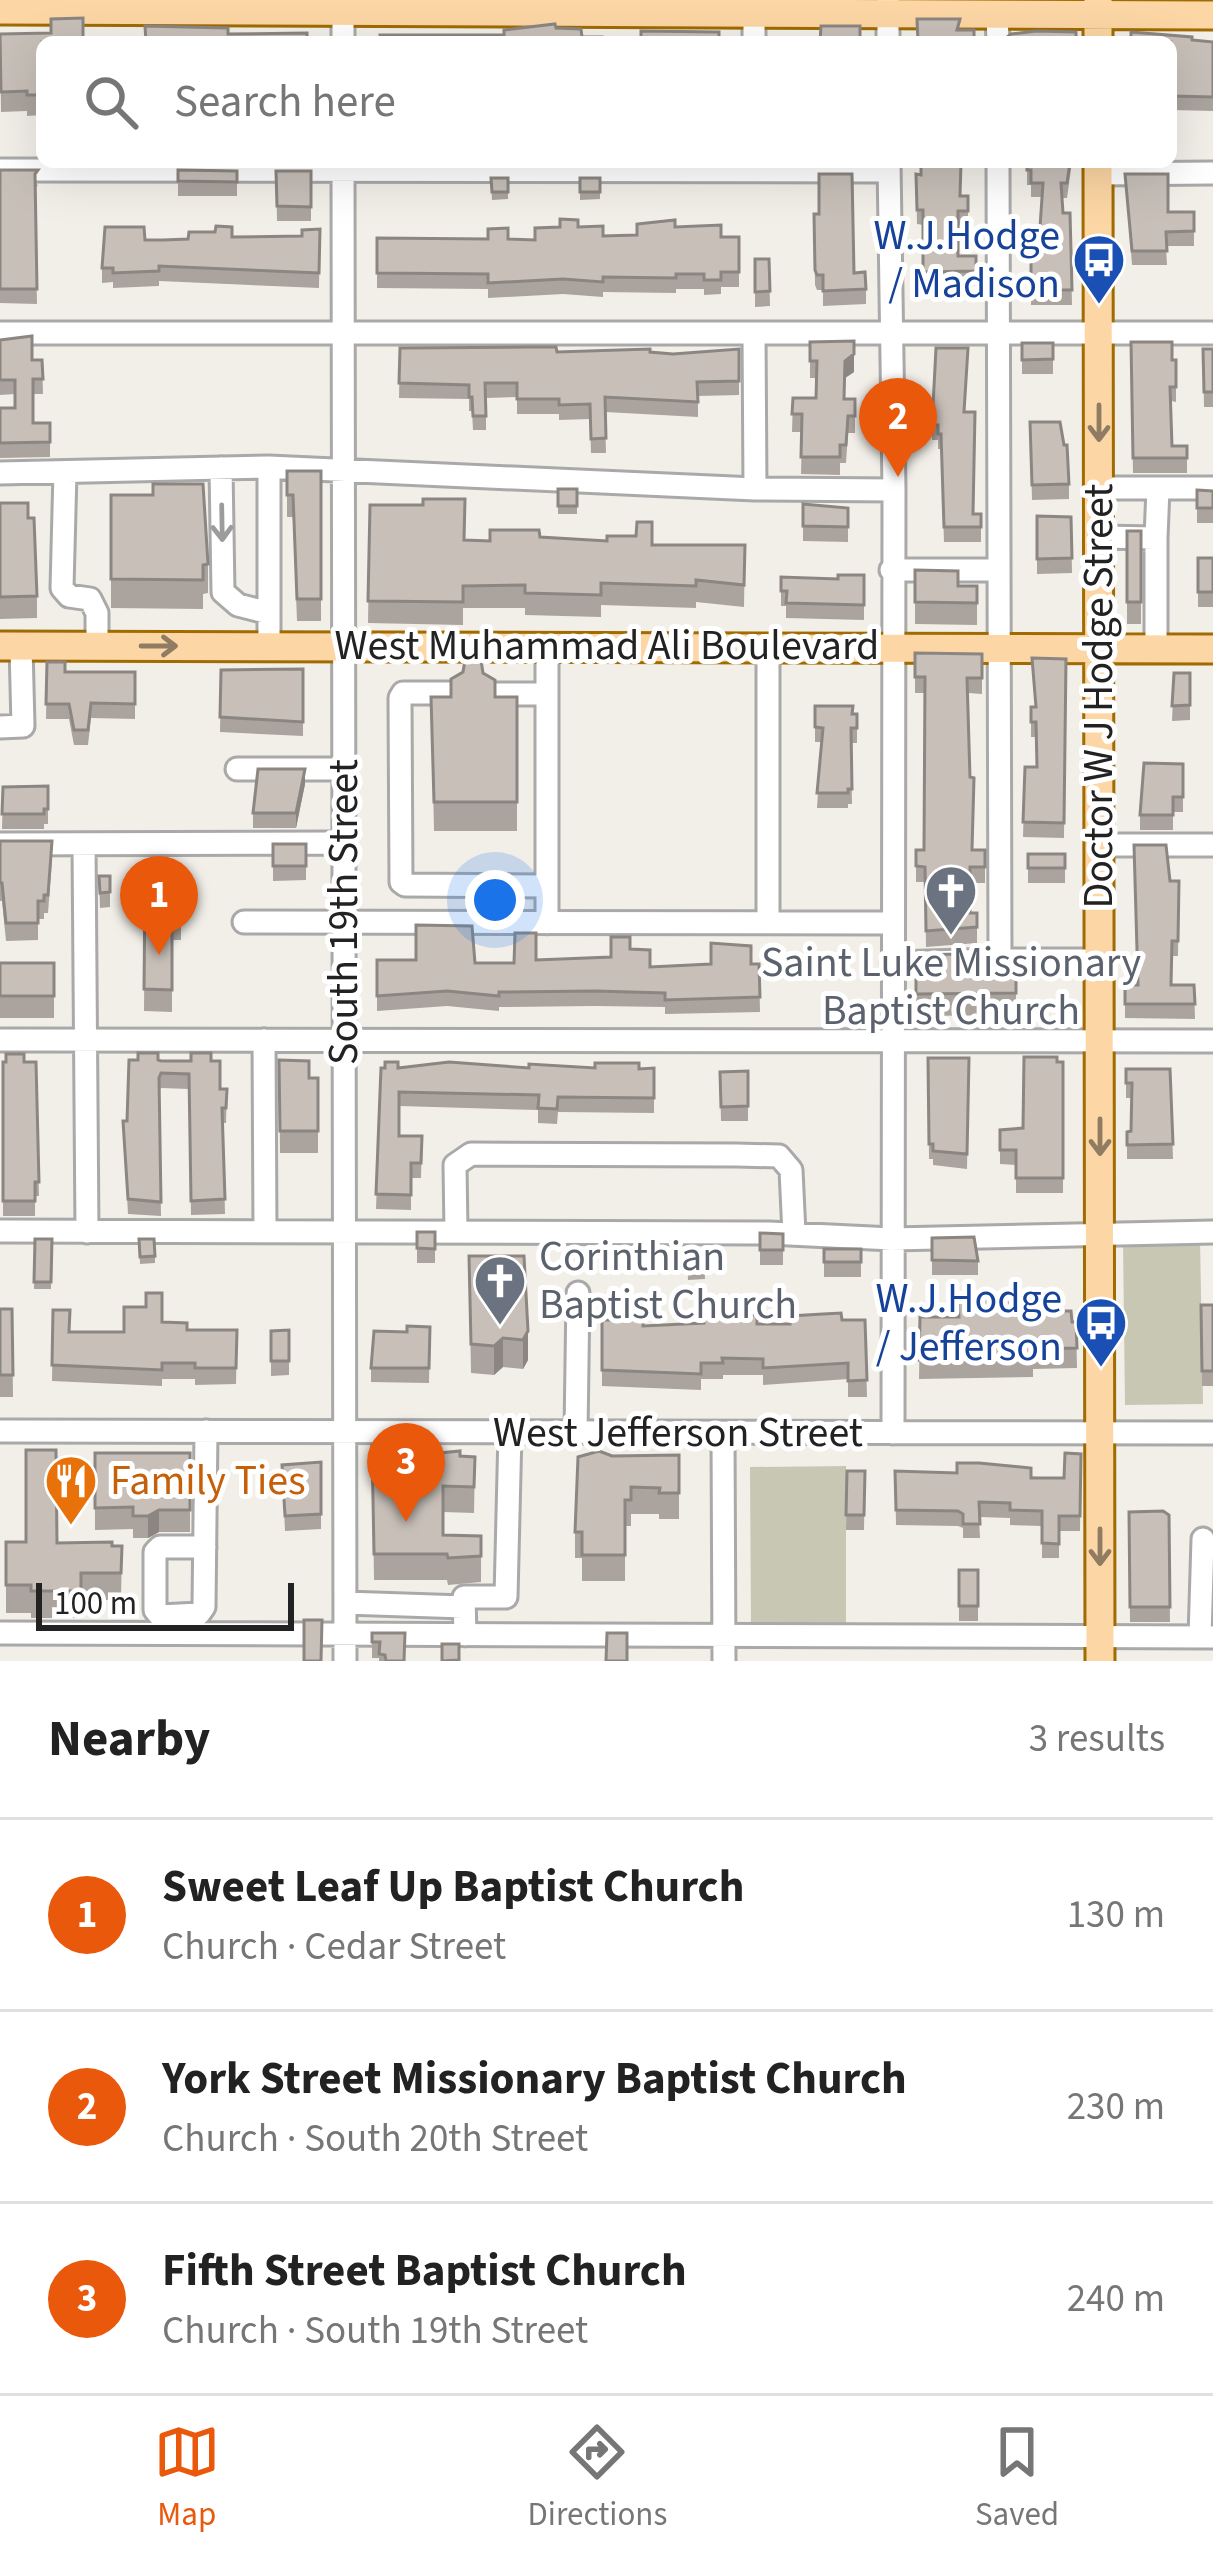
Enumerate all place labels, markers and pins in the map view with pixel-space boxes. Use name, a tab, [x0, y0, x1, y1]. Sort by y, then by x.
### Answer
place label: W.J.Hodge / Madison	[873, 206, 1060, 314]
bus stop icon: W.J.Hodge / Madison	[1071, 232, 1127, 306]
pin: 2	[859, 378, 937, 477]
pin: 1	[120, 856, 198, 955]
church icon: Saint Luke Missionary Baptist Church	[923, 863, 979, 937]
place label: Saint Luke Missionary Baptist Church	[761, 933, 1141, 1041]
place label: Corinthian Baptist Church	[539, 1227, 797, 1335]
church icon: Corinthian Baptist Church	[472, 1253, 528, 1327]
place label: W.J.Hodge / Jefferson	[875, 1269, 1062, 1377]
bus stop icon: W.J.Hodge / Jefferson	[1073, 1295, 1129, 1369]
pin: 3	[367, 1423, 445, 1522]
place label: Family Ties	[110, 1451, 306, 1511]
restaurant icon: Family Ties	[43, 1453, 99, 1527]

